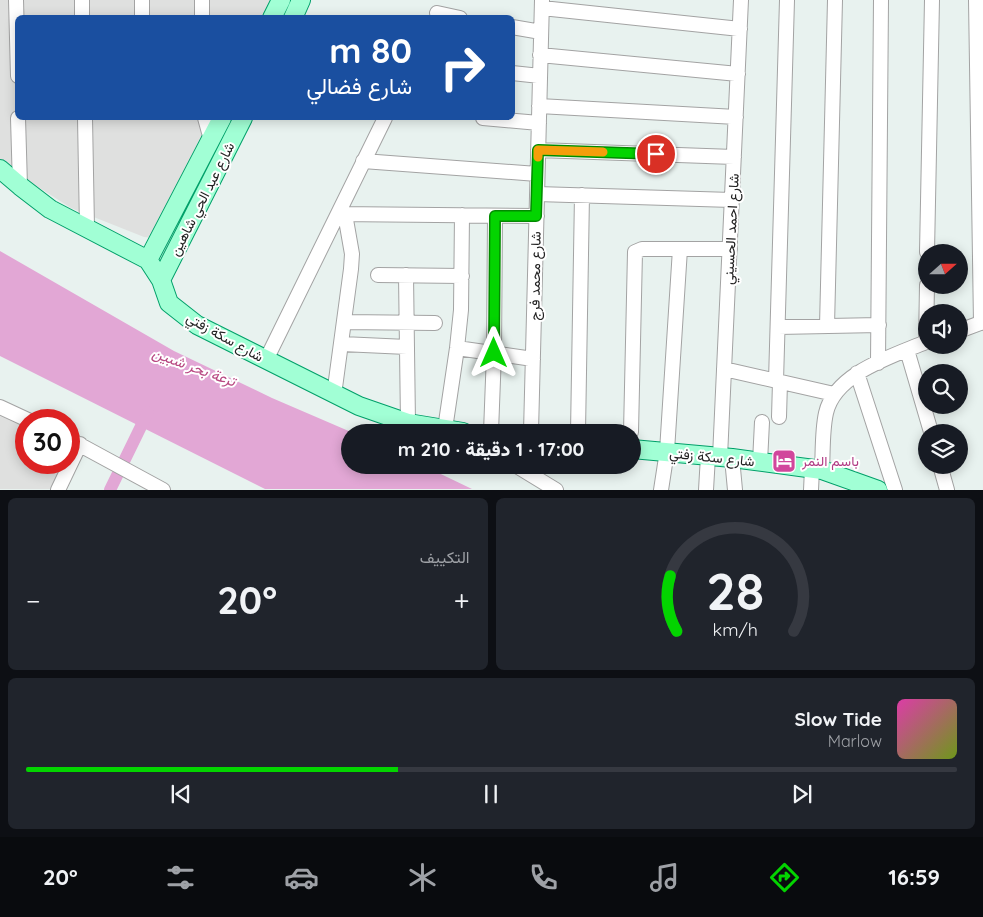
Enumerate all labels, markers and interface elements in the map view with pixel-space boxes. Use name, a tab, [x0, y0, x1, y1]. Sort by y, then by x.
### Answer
text: 80 m	[329, 28, 412, 72]
icon: right	[430, 35, 495, 100]
text: شارع فضالي	[306, 72, 412, 100]
pin	[635, 133, 677, 175]
street label: شارع عبد الحي شاهين	[166, 139, 241, 260]
icon: arrive	[642, 140, 670, 168]
street label: شارع احمد الحسيني	[719, 173, 746, 285]
street label: شارع محمد فرج	[525, 231, 547, 321]
north arrow	[918, 244, 968, 294]
map controls	[918, 244, 968, 474]
button: sound	[918, 304, 968, 354]
street label: شارع سكة زفتي	[182, 308, 267, 368]
position arrow	[467, 326, 519, 378]
water label: ترعة بحر شبين	[150, 343, 241, 391]
button: search	[918, 364, 968, 414]
speed limit sign: 30	[15, 409, 80, 474]
button: layers	[918, 424, 968, 474]
text: 17:00 · 1 دقيقة · 210 m	[398, 437, 584, 461]
street label: شارع سكة زفتي	[668, 444, 756, 473]
hotel icon: باسم النمر	[771, 448, 797, 474]
place label: باسم النمر	[801, 452, 859, 470]
text: التكييف	[420, 547, 470, 567]
text: 28	[706, 558, 764, 623]
text: 20°	[217, 576, 277, 624]
text: −	[26, 583, 41, 618]
text: +	[454, 583, 470, 618]
text: km/h	[713, 618, 758, 640]
text: Slow Tide	[794, 707, 882, 731]
text: Marlow	[828, 731, 882, 751]
icon: previous	[167, 780, 195, 808]
icon: pause	[477, 780, 505, 808]
icon: next	[788, 780, 816, 808]
icon: filters	[163, 860, 198, 895]
icon: car	[284, 860, 319, 895]
icon: climate	[405, 860, 440, 895]
icon: phone	[526, 860, 561, 895]
icon: music	[647, 860, 682, 895]
icon: directions	[767, 860, 802, 895]
text: 20°	[43, 863, 78, 891]
text: 16:59	[888, 863, 940, 891]

